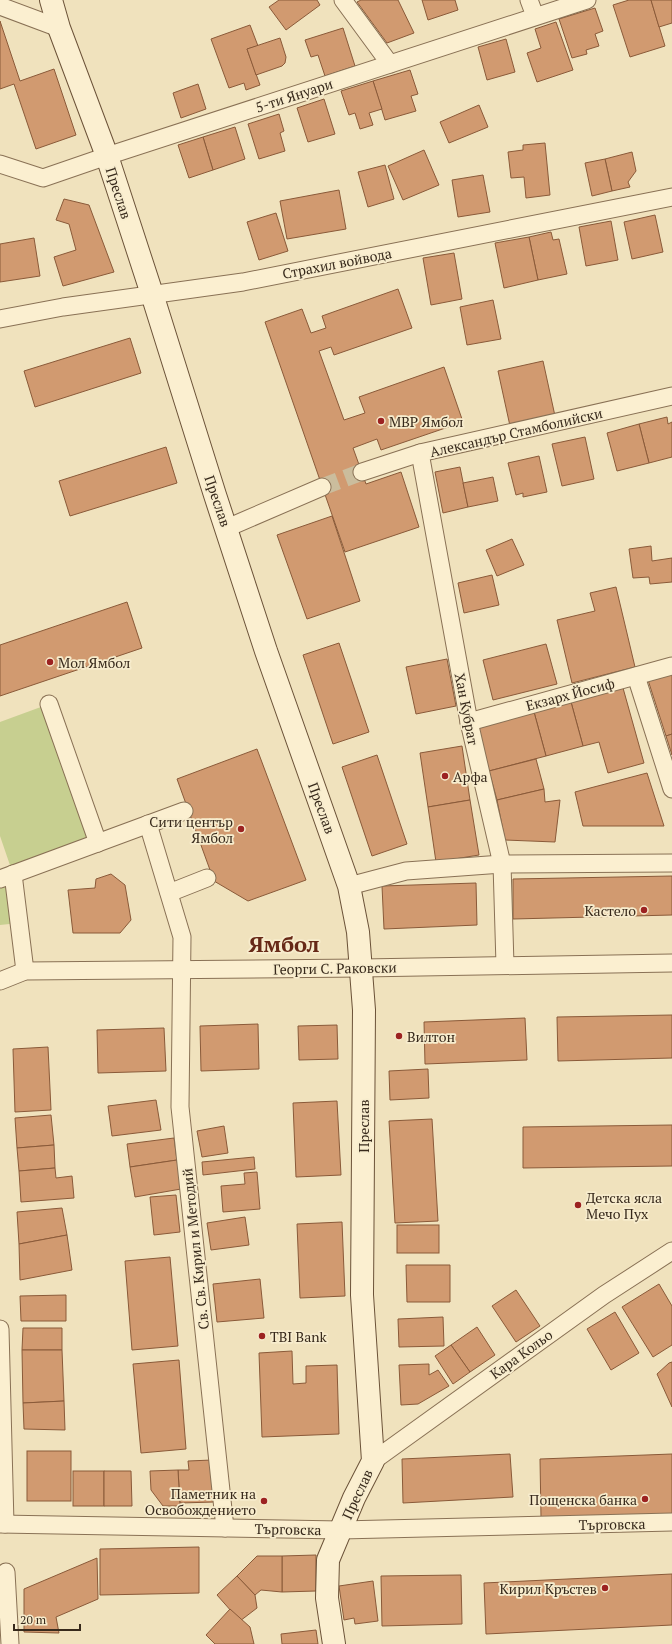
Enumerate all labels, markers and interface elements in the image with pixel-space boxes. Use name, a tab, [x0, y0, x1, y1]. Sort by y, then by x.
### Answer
street label: 5-ти Януари	[253, 73, 336, 116]
street label: Преслав	[102, 165, 136, 221]
street label: Страхил войвода	[281, 243, 393, 283]
street label: Александър Стамболийски	[428, 403, 605, 461]
place label: МВР Ямбол	[389, 412, 464, 431]
marker: МВР Ямбол	[376, 416, 386, 426]
street label: Преслав	[200, 473, 236, 529]
place label: Мол Ямбол	[58, 653, 131, 672]
marker: Мол Ямбол	[45, 657, 55, 667]
street label: Хан Кубрат	[451, 671, 483, 747]
street label: Екзарх Йосиф	[524, 673, 616, 715]
place label: Арфа	[453, 767, 488, 786]
marker: Арфа	[440, 771, 450, 781]
street label: Преслав	[304, 780, 340, 836]
place label: Сити център Ямбол	[149, 812, 233, 847]
marker: Сити център Ямбол	[236, 824, 246, 834]
place label: Кастело	[585, 901, 636, 920]
marker: Кастело	[639, 905, 649, 915]
district label: Ямбол	[248, 929, 320, 958]
street label: Георги С. Раковски	[273, 957, 397, 979]
place label: Вилтон	[407, 1027, 455, 1046]
marker: Вилтон	[394, 1031, 404, 1041]
street label: Преслав	[354, 1099, 373, 1153]
street label: Св. Св. Кирил и Методий	[177, 1167, 213, 1331]
place label: Детска ясла Мечо Пух	[586, 1188, 662, 1223]
marker: Детска ясла Мечо Пух	[573, 1200, 583, 1210]
street label: Кара Кольо	[486, 1325, 556, 1383]
place label: TBI Bank	[270, 1327, 328, 1346]
marker: TBI Bank	[257, 1331, 267, 1341]
street label: Преслав	[337, 1466, 377, 1522]
place label: Паметник на Освобождението	[145, 1484, 256, 1519]
place label: Пощенска банка	[529, 1490, 637, 1509]
marker: Пощенска банка	[640, 1494, 650, 1504]
marker: Паметник на Освобождението	[259, 1496, 269, 1506]
street label: Търговска	[578, 1514, 646, 1534]
street label: Търговска	[254, 1519, 322, 1539]
place label: Кирил Кръстев	[500, 1579, 597, 1598]
marker: Кирил Кръстев	[600, 1583, 610, 1593]
scale bar	[14, 1606, 80, 1632]
text: 20 m	[20, 1612, 47, 1627]

